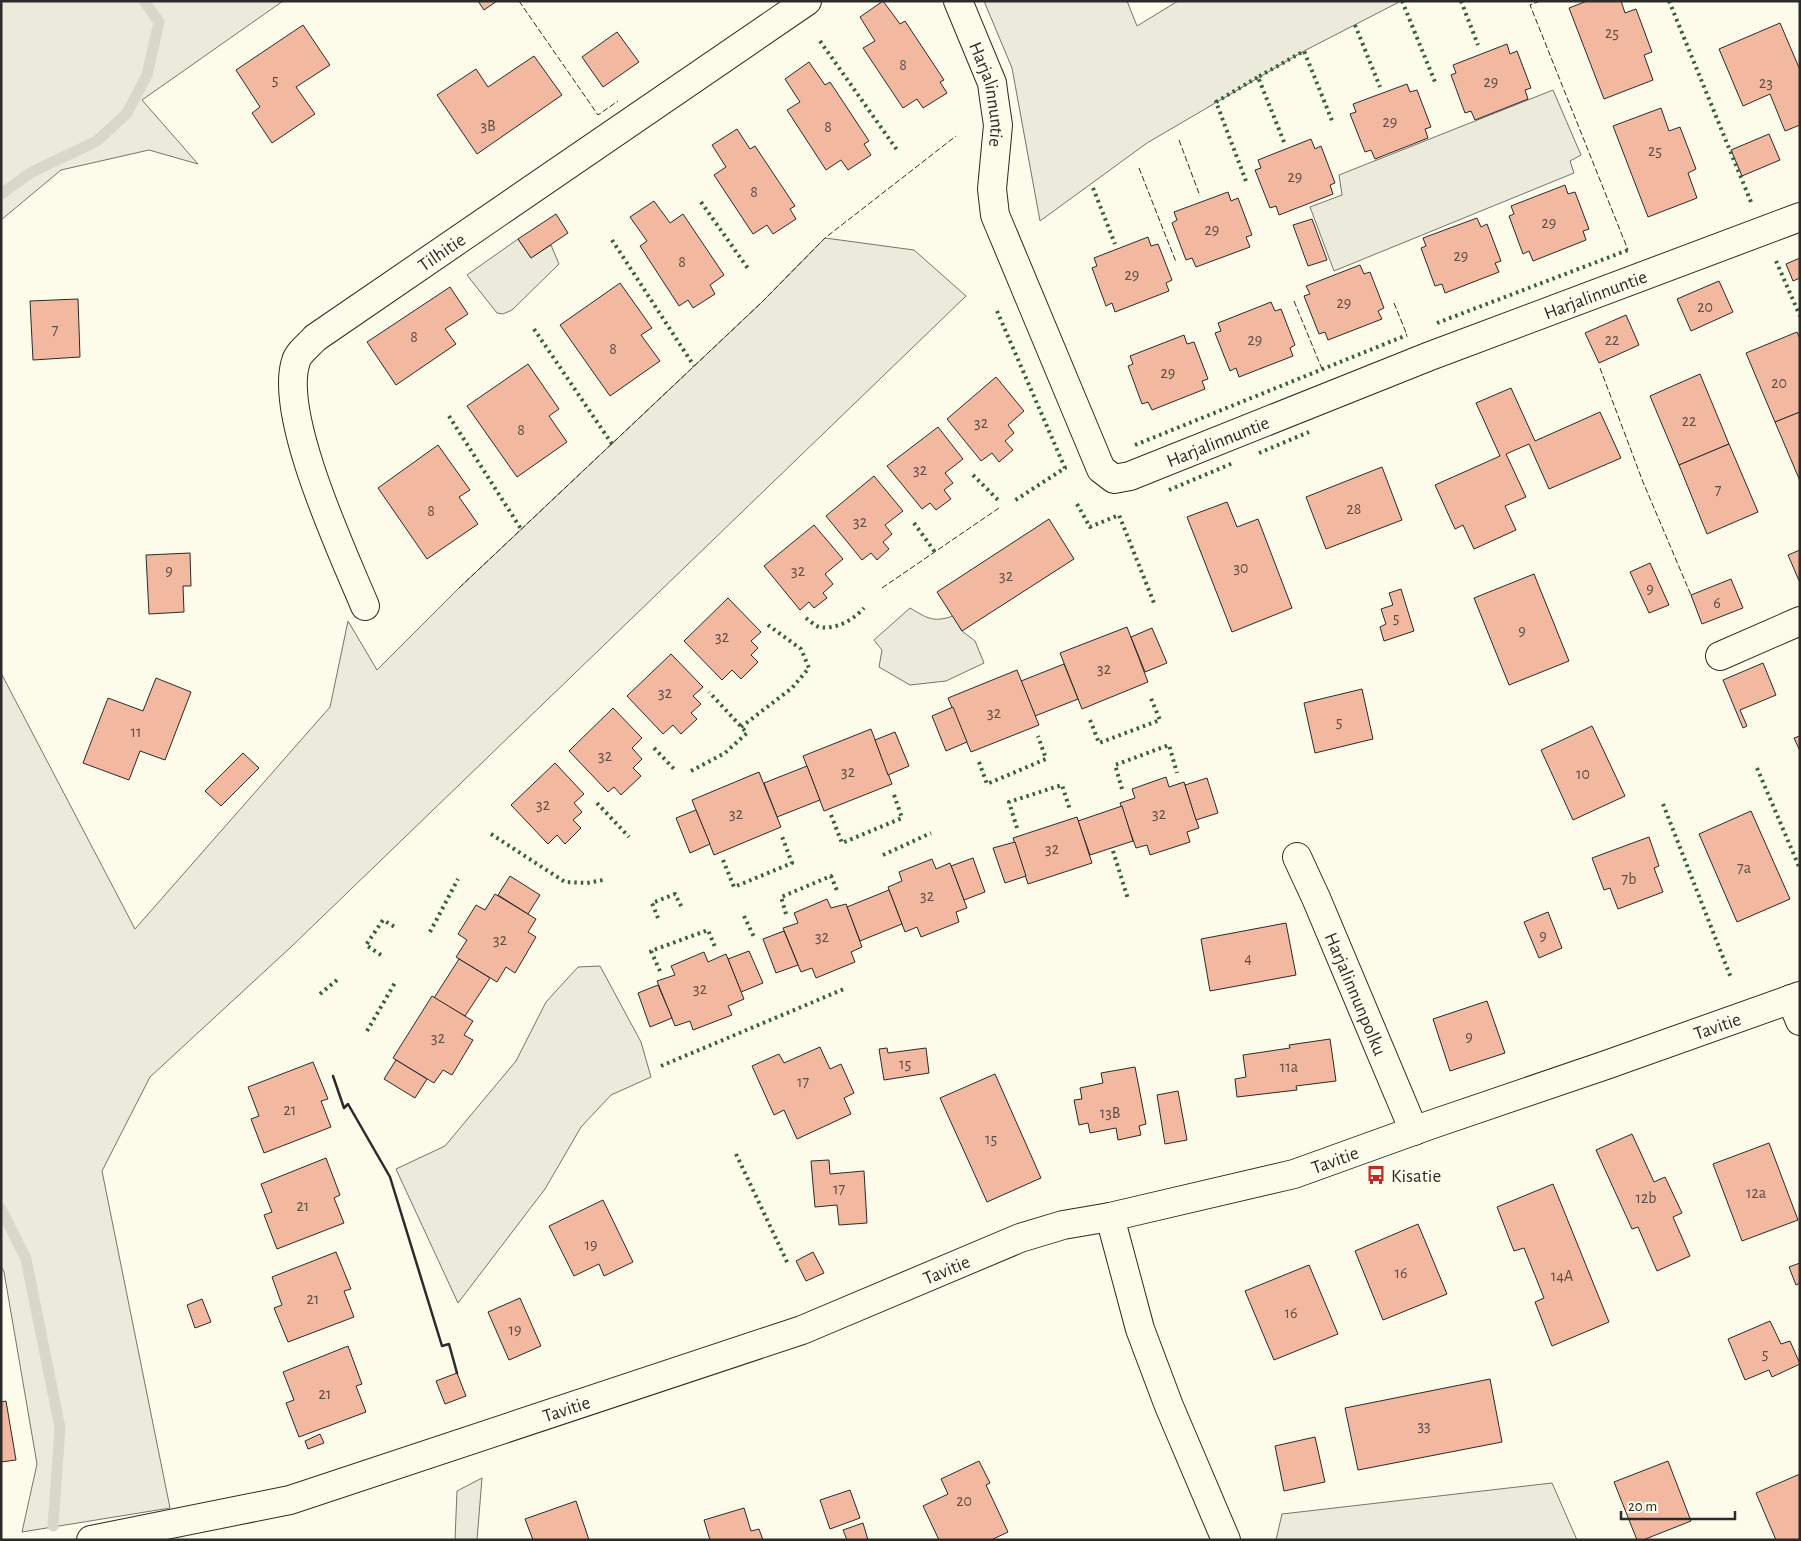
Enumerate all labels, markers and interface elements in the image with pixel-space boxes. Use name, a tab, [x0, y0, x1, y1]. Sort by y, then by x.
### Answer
house number: 25	[1605, 25, 1619, 41]
street label: Harjalinnuntie	[965, 39, 1006, 148]
house number: 8	[899, 57, 907, 73]
house number: 5	[272, 72, 278, 88]
house number: 29	[1484, 74, 1498, 90]
house number: 23	[1759, 75, 1773, 91]
house number: 29	[1383, 114, 1397, 130]
house number: 3B	[480, 118, 496, 134]
house number: 8	[824, 119, 832, 135]
house number: 25	[1648, 143, 1662, 159]
house number: 29	[1288, 169, 1302, 185]
house number: 8	[750, 184, 758, 200]
house number: 29	[1542, 215, 1556, 231]
house number: 29	[1205, 222, 1219, 238]
street label: Tilhitie	[415, 230, 469, 275]
house number: 29	[1454, 248, 1468, 264]
house number: 8	[678, 254, 686, 270]
house number: 29	[1125, 267, 1139, 283]
street label: Harjalinnuntie	[1541, 267, 1650, 323]
house number: 29	[1337, 295, 1351, 311]
house number: 20	[1697, 299, 1713, 315]
house number: 7	[52, 322, 59, 338]
house number: 8	[410, 329, 418, 345]
house number: 29	[1248, 332, 1262, 348]
house number: 22	[1605, 332, 1619, 348]
house number: 8	[609, 341, 617, 357]
house number: 29	[1161, 365, 1175, 381]
house number: 20	[1771, 375, 1787, 391]
street label: Harjalinnuntie	[1164, 413, 1272, 471]
house number: 22	[1682, 413, 1696, 429]
house number: 32	[974, 415, 988, 431]
house number: 8	[517, 422, 525, 438]
house number: 32	[913, 462, 927, 478]
house number: 7	[1715, 482, 1722, 498]
house number: 28	[1347, 501, 1361, 517]
house number: 8	[427, 503, 435, 519]
house number: 32	[853, 514, 867, 530]
house number: 30	[1233, 560, 1249, 576]
house number: 9	[165, 563, 173, 579]
house number: 32	[791, 563, 805, 579]
house number: 32	[999, 568, 1013, 584]
house number: 9	[1646, 581, 1654, 597]
house number: 6	[1713, 595, 1721, 611]
house number: 5	[1393, 610, 1399, 626]
house number: 9	[1518, 623, 1526, 639]
house number: 32	[715, 629, 729, 645]
house number: 32	[1097, 661, 1111, 677]
house number: 32	[658, 685, 672, 701]
house number: 32	[987, 705, 1001, 721]
house number: 5	[1336, 714, 1342, 730]
house number: 11	[130, 724, 142, 740]
house number: 32	[598, 748, 612, 764]
house number: 32	[841, 764, 855, 780]
house number: 10	[1576, 766, 1590, 782]
house number: 32	[536, 797, 550, 813]
house number: 32	[729, 806, 743, 822]
house number: 32	[1152, 806, 1166, 822]
house number: 32	[1045, 841, 1059, 857]
house number: 7a	[1737, 860, 1751, 876]
house number: 7b	[1622, 871, 1636, 887]
house number: 32	[920, 888, 934, 904]
house number: 9	[1539, 928, 1547, 944]
house number: 32	[815, 929, 829, 945]
street label: Harjalinnunpolku	[1321, 930, 1389, 1059]
house number: 32	[493, 932, 507, 948]
house number: 4	[1244, 950, 1252, 966]
house number: 32	[693, 981, 707, 997]
street label: Tavitie	[1691, 1010, 1744, 1044]
house number: 9	[1465, 1029, 1473, 1045]
house number: 32	[431, 1030, 445, 1046]
house number: 15	[899, 1056, 911, 1072]
house number: 11a	[1280, 1059, 1298, 1075]
house number: 17	[797, 1074, 809, 1090]
house number: 21	[284, 1102, 296, 1118]
house number: 13B	[1100, 1105, 1120, 1121]
house number: 15	[985, 1131, 997, 1147]
street label: Tavitie	[1309, 1144, 1361, 1178]
bus stop icon: Kisatie	[1365, 1164, 1387, 1186]
place label: Kisatie	[1391, 1167, 1441, 1186]
house number: 17	[833, 1181, 845, 1197]
house number: 12a	[1746, 1185, 1766, 1201]
house number: 12b	[1635, 1190, 1657, 1206]
house number: 21	[297, 1198, 309, 1214]
house number: 19	[584, 1237, 598, 1253]
street label: Tavitie	[921, 1252, 973, 1289]
house number: 16	[1394, 1265, 1408, 1281]
house number: 14A	[1551, 1268, 1573, 1284]
house number: 21	[307, 1291, 319, 1307]
house number: 16	[1284, 1305, 1298, 1321]
house number: 19	[508, 1322, 522, 1338]
house number: 5	[1762, 1346, 1768, 1362]
house number: 21	[319, 1386, 331, 1402]
street label: Tavitie	[541, 1393, 593, 1426]
house number: 33	[1417, 1418, 1431, 1434]
scale bar	[1621, 1488, 1735, 1520]
house number: 20	[956, 1493, 972, 1509]
text: 20 m	[1628, 1499, 1657, 1514]

